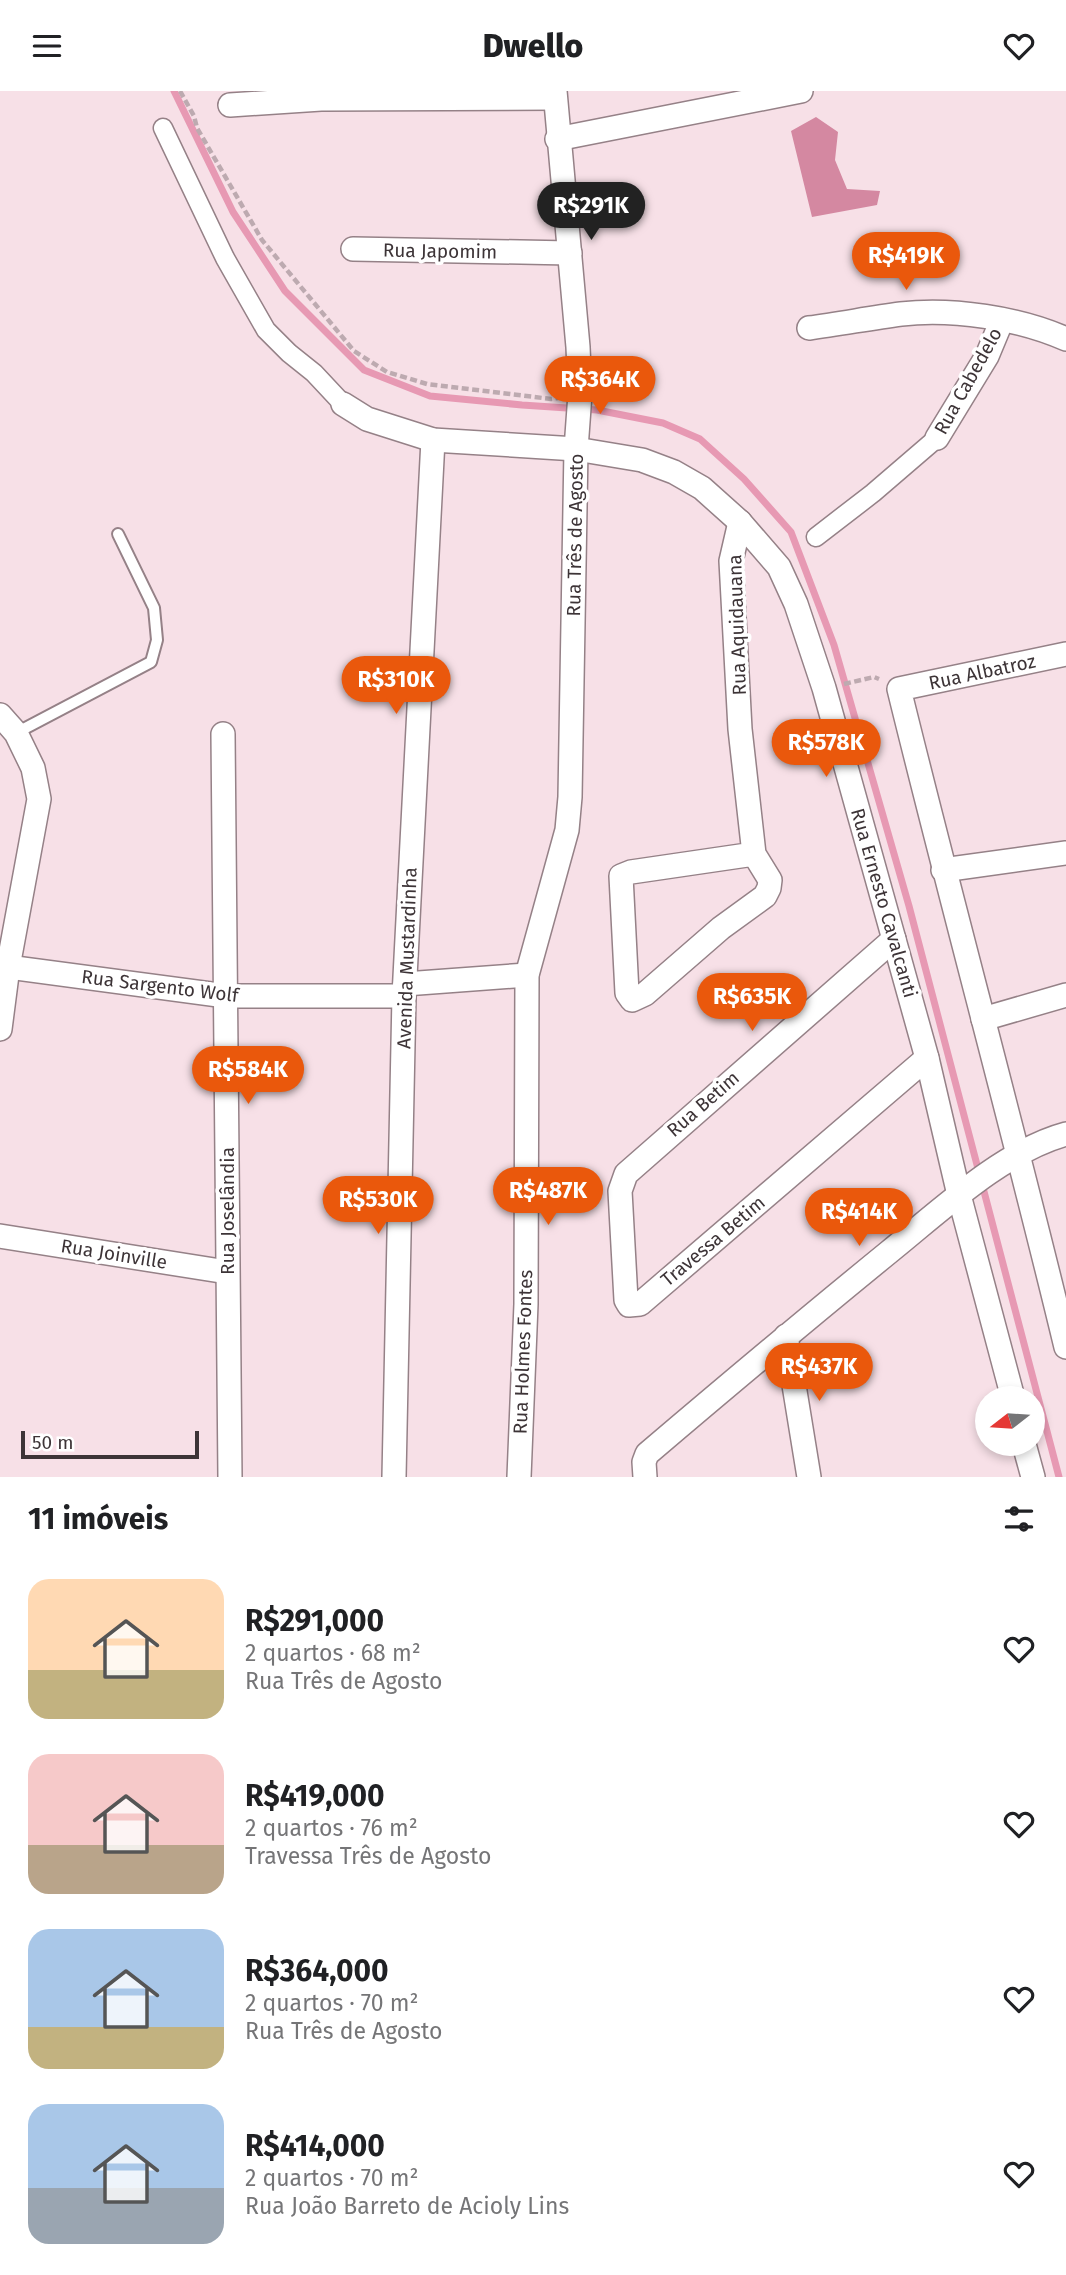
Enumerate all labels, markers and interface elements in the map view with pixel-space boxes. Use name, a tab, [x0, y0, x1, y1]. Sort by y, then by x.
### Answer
icon: menu	[28, 27, 66, 65]
text: Dwello	[483, 27, 583, 65]
icon: heart	[1000, 27, 1038, 65]
pin: R$291K	[534, 183, 648, 242]
text: R$291K	[553, 191, 629, 219]
pin: R$419K	[849, 233, 963, 292]
street label: Rua Japomim	[383, 239, 497, 263]
text: R$419K	[868, 241, 944, 269]
street label: Rua Cabedelo	[929, 324, 1007, 438]
pin: R$364K	[543, 357, 657, 416]
text: R$364K	[560, 365, 640, 393]
street label: Rua Três de Agosto	[562, 453, 588, 617]
street label: Rua Aquidauana	[723, 554, 751, 696]
street label: Rua Albatroz	[926, 649, 1038, 695]
pin: R$310K	[339, 657, 453, 716]
text: R$310K	[358, 665, 434, 693]
pin: R$578K	[769, 719, 883, 779]
text: R$578K	[788, 728, 864, 756]
street label: Rua Ernesto Cavalcanti	[846, 806, 922, 1000]
street label: Avenida Mustardinha	[392, 867, 422, 1049]
street label: Rua Sargento Wolf	[80, 965, 241, 1007]
pin: R$635K	[695, 974, 809, 1033]
text: R$635K	[713, 982, 791, 1010]
pin: R$584K	[191, 1047, 305, 1106]
text: R$584K	[208, 1055, 288, 1083]
street label: Rua Betim	[662, 1066, 744, 1142]
street label: Rua Joselândia	[216, 1147, 239, 1275]
pin: R$487K	[491, 1167, 605, 1227]
text: R$487K	[509, 1176, 587, 1204]
pin: R$530K	[321, 1177, 435, 1236]
text: R$530K	[339, 1185, 417, 1213]
pin: R$414K	[802, 1189, 916, 1248]
street label: Travessa Betim	[656, 1191, 770, 1291]
text: R$414K	[821, 1197, 897, 1225]
street label: Rua Joinville	[59, 1234, 169, 1274]
street label: Rua Holmes Fontes	[509, 1269, 537, 1435]
pin: R$437K	[762, 1343, 876, 1403]
text: R$437K	[781, 1352, 857, 1380]
north arrow	[975, 1386, 1045, 1456]
map controls	[975, 1386, 1045, 1456]
scale bar	[21, 1428, 200, 1460]
text: 50 m	[32, 1431, 73, 1454]
icon: filters	[1000, 1500, 1038, 1538]
text: 11 imóveis	[28, 1501, 168, 1537]
text: R$291,000	[245, 1603, 384, 1639]
icon: home	[84, 1607, 168, 1691]
icon: heart	[1000, 1630, 1038, 1668]
text: 2 quartos · 68 m²	[245, 1639, 421, 1667]
text: Rua Três de Agosto	[245, 1667, 442, 1695]
text: R$419,000	[245, 1778, 385, 1814]
icon: home	[84, 1782, 168, 1866]
icon: heart	[1000, 1805, 1038, 1843]
text: 2 quartos · 76 m²	[245, 1814, 418, 1842]
text: Travessa Três de Agosto	[245, 1842, 491, 1870]
text: R$364,000	[245, 1953, 389, 1989]
icon: home	[84, 1957, 168, 2041]
icon: heart	[1000, 1980, 1038, 2018]
text: 2 quartos · 70 m²	[245, 1989, 419, 2017]
text: Rua Três de Agosto	[245, 2017, 442, 2045]
text: R$414,000	[245, 2128, 385, 2164]
icon: home	[84, 2132, 168, 2216]
icon: heart	[1000, 2155, 1038, 2193]
text: 2 quartos · 70 m²	[245, 2164, 419, 2192]
text: Rua João Barreto de Acioly Lins	[245, 2192, 569, 2220]

